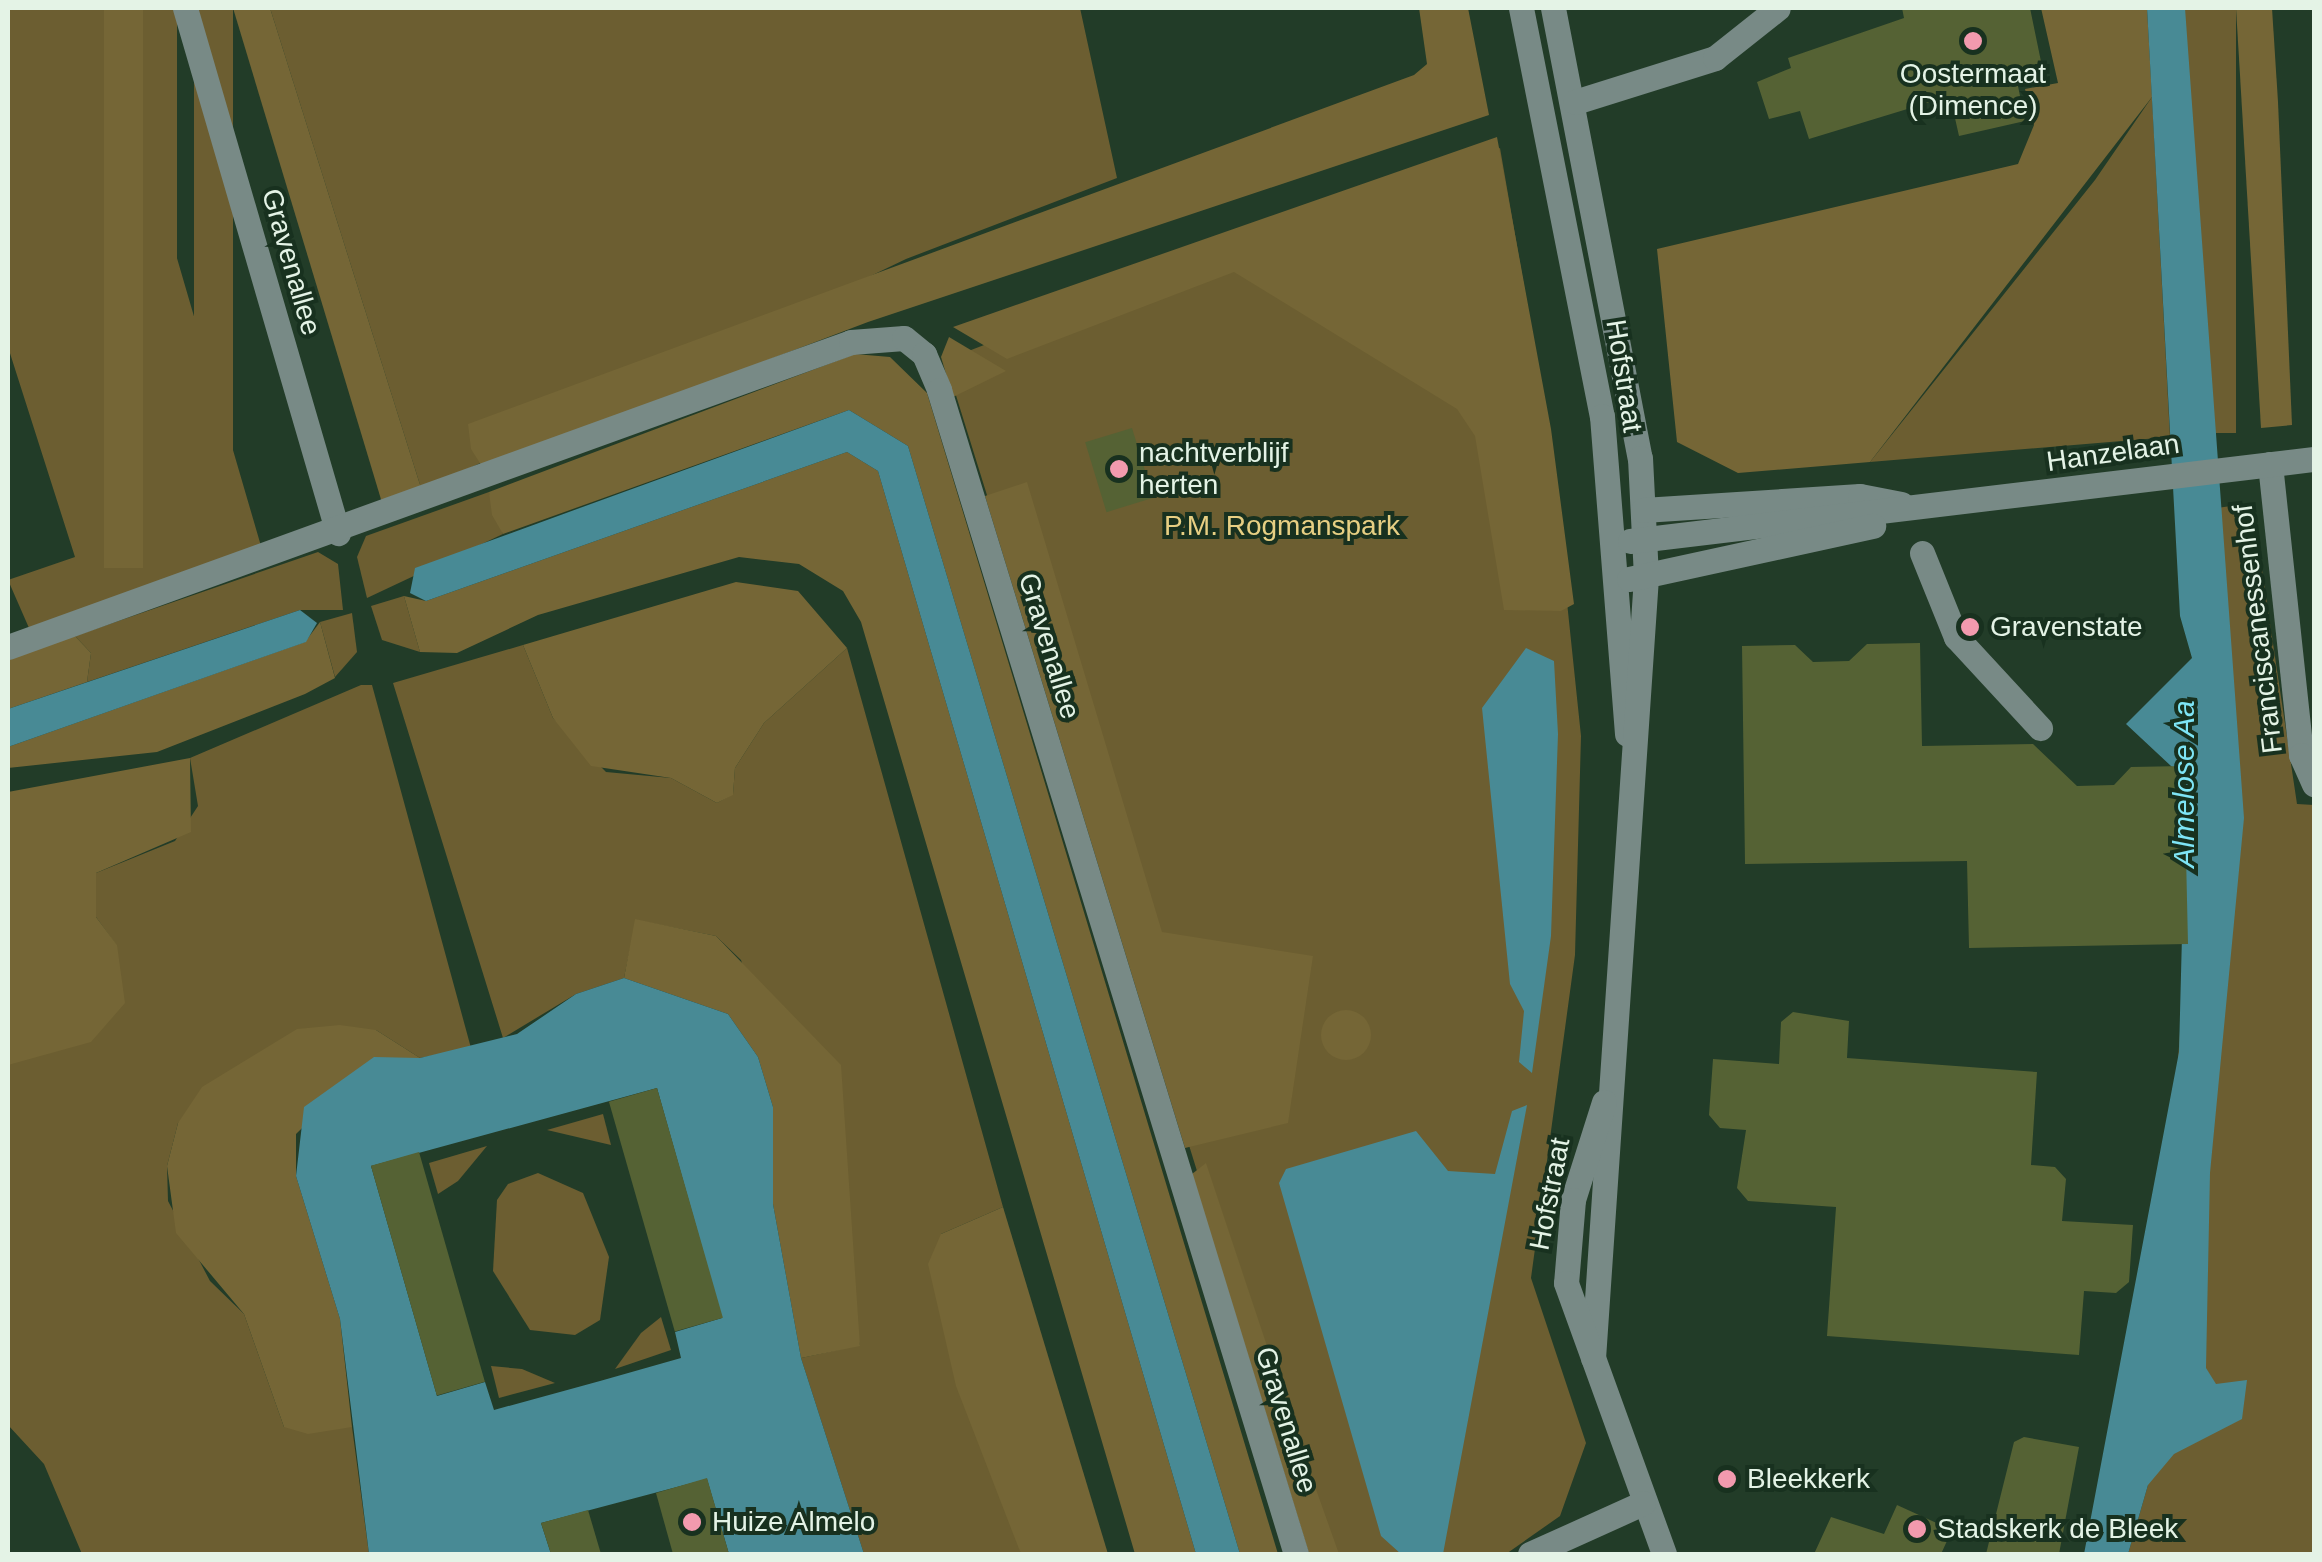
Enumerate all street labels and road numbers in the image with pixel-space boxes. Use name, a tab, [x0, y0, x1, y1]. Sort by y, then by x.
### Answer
street label: Gravenallee	[254, 185, 328, 339]
street label: Hofstraat	[1599, 317, 1649, 435]
street label: Hanzelaan	[2044, 427, 2182, 479]
street label: Franciscanessenhof	[2226, 503, 2290, 755]
street label: Gravenallee	[1011, 569, 1087, 723]
street label: Hofstraat	[1523, 1135, 1577, 1253]
street label: Gravenallee	[1248, 1343, 1324, 1497]

